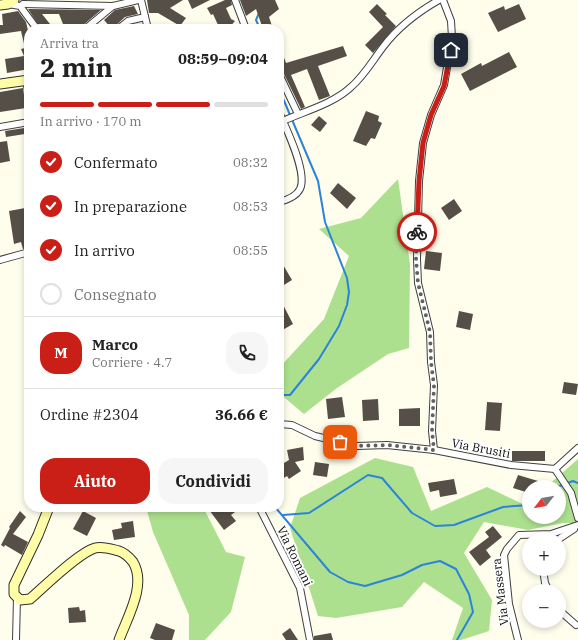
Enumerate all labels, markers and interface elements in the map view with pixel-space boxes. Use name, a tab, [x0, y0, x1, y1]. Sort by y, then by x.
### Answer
pin	[434, 33, 468, 67]
text: Arriva tra	[40, 35, 99, 52]
icon: home	[440, 39, 462, 61]
text: 08:59–09:04	[178, 49, 268, 68]
text: 2 min	[40, 50, 113, 84]
text: In arrivo · 170 m	[40, 113, 142, 130]
icon: check	[40, 151, 62, 173]
text: Confermato	[74, 153, 157, 172]
text: 08:32	[233, 154, 268, 171]
icon: check	[40, 195, 62, 217]
text: In preparazione	[74, 197, 187, 216]
text: 08:53	[233, 198, 268, 215]
courier	[397, 212, 437, 252]
icon: bike	[406, 221, 428, 243]
icon: check	[40, 239, 62, 261]
text: In arrivo	[74, 241, 135, 260]
text: 08:55	[233, 242, 268, 259]
text: Consegnato	[74, 285, 157, 304]
button: phone	[226, 332, 268, 374]
text: Marco	[92, 335, 138, 354]
text: M	[54, 343, 68, 362]
text: Corriere · 4.7	[92, 354, 172, 371]
text: Ordine #2304	[40, 405, 139, 424]
text: 36.66 €	[215, 405, 268, 424]
pin	[323, 425, 357, 459]
icon: bag	[329, 431, 351, 453]
street label: Via Brusiti	[450, 435, 512, 461]
button: Aiuto	[40, 458, 150, 504]
button: Condividi	[158, 458, 268, 504]
north arrow	[522, 480, 566, 524]
map controls	[522, 480, 566, 628]
street label: Via Romani	[274, 524, 316, 589]
button: +	[522, 532, 566, 576]
street label: Via Massera	[488, 557, 512, 627]
button: −	[522, 584, 566, 628]

